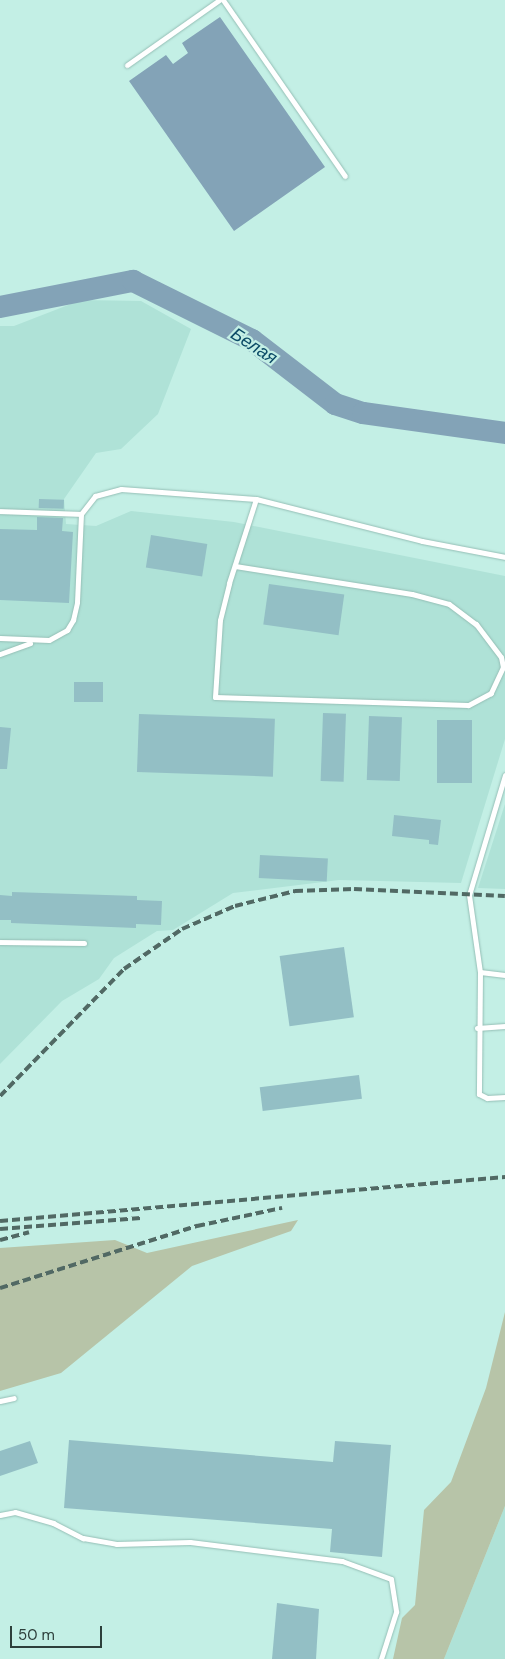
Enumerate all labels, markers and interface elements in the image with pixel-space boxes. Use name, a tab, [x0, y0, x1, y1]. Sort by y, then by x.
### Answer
water label: Белая	[227, 323, 281, 369]
scale bar	[12, 1616, 105, 1648]
text: 50 m	[18, 1625, 55, 1645]

